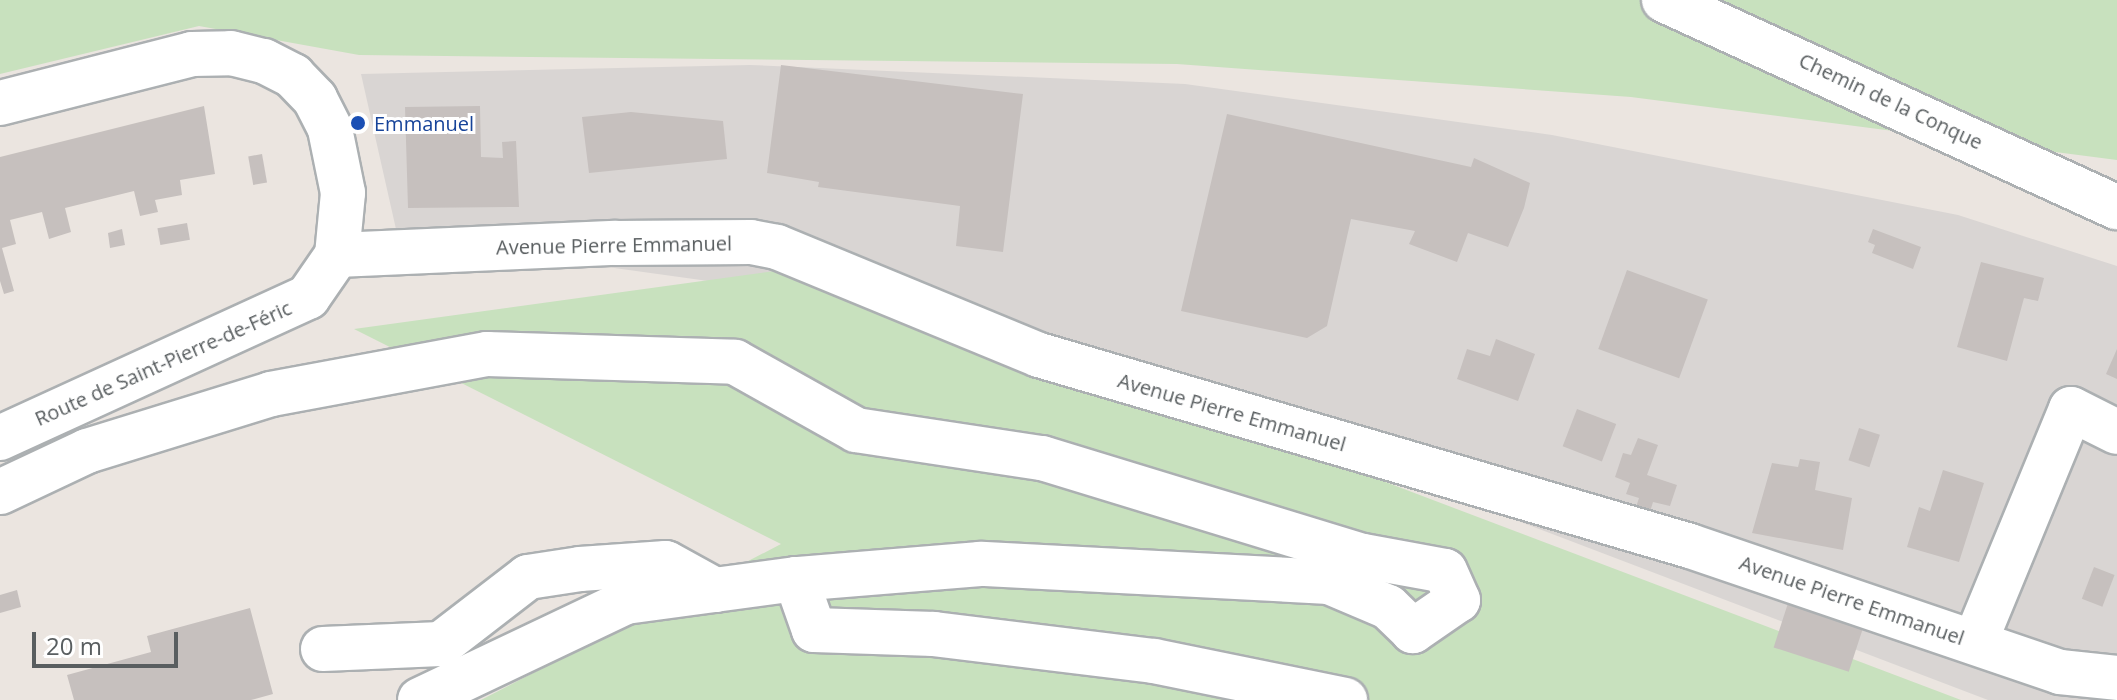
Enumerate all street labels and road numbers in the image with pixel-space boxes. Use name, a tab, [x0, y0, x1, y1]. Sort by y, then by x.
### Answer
street label: Chemin de la Conque	[1795, 48, 1987, 154]
street label: Avenue Pierre Emmanuel	[496, 231, 732, 259]
street label: Route de Saint-Pierre-de-Féric	[31, 295, 295, 431]
street label: Avenue Pierre Emmanuel	[1115, 368, 1349, 456]
street label: Avenue Pierre Emmanuel	[1737, 550, 1967, 650]

